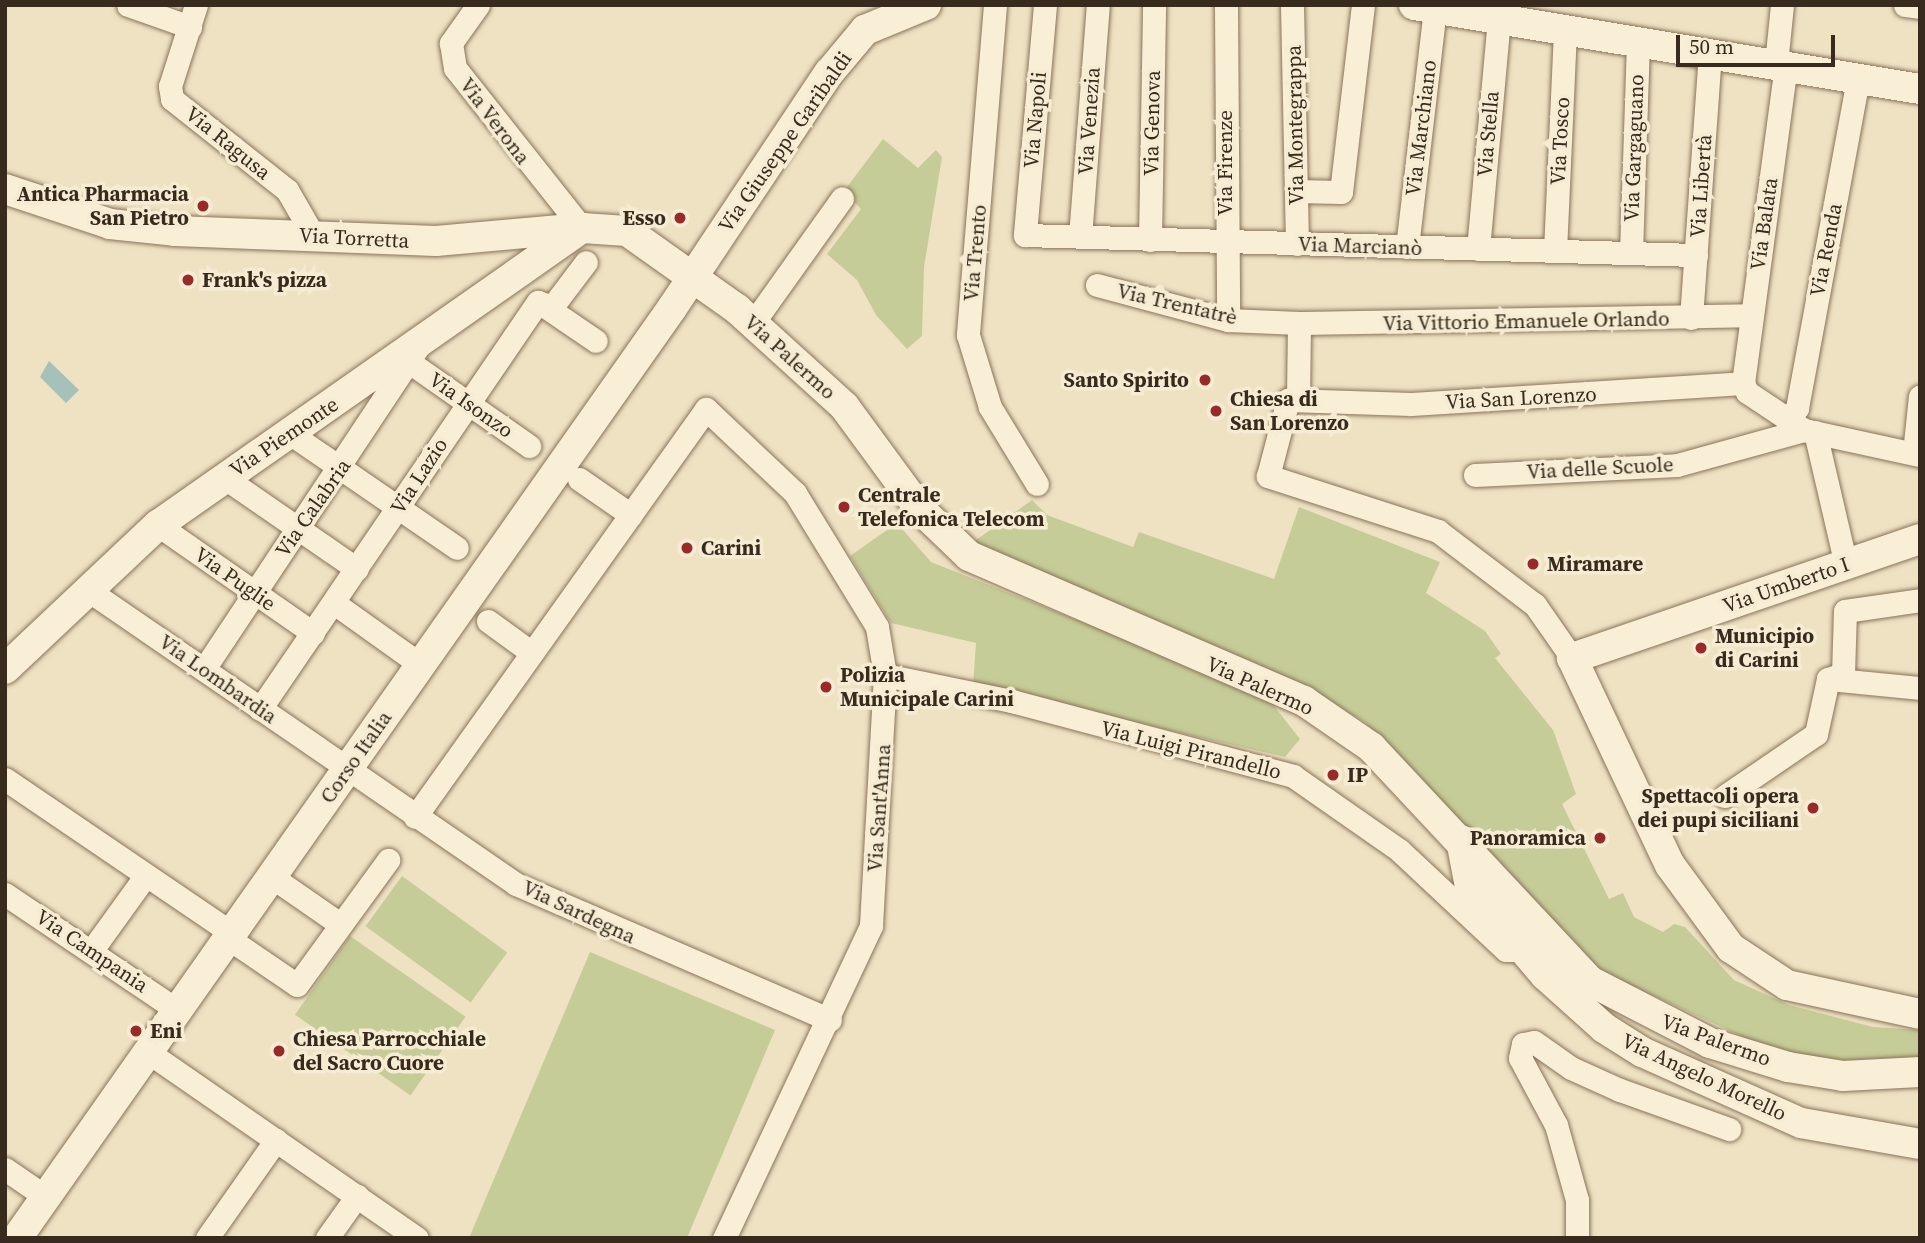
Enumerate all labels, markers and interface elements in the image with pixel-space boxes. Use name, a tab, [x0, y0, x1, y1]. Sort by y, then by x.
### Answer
scale bar	[1680, 21, 1839, 65]
text: 50 m	[1689, 32, 1734, 61]
street label: Via Montegrappa	[1281, 45, 1309, 205]
street label: Via Giuseppe Garibaldi	[713, 47, 857, 237]
street label: Via Marchiano	[1400, 59, 1442, 197]
street label: Via Venezia	[1073, 66, 1105, 176]
street label: Via Genova	[1138, 70, 1166, 176]
street label: Via Napoli	[1018, 71, 1052, 169]
street label: Via Verona	[454, 73, 536, 169]
street label: Via Gargaguano	[1619, 74, 1649, 222]
street label: Via Stella	[1472, 90, 1504, 178]
street label: Via Tosco	[1545, 96, 1575, 186]
street label: Via Ragusa	[180, 101, 276, 185]
street label: Via Firenze	[1212, 110, 1238, 216]
street label: Via Libertà	[1685, 133, 1717, 239]
street label: Via Balata	[1745, 176, 1783, 272]
place label: Antica Pharmacia San Pietro	[17, 181, 189, 231]
marker: Antica Pharmacia San Pietro	[195, 198, 211, 214]
street label: Via Renda	[1805, 201, 1847, 299]
street label: Via Trento	[958, 203, 992, 303]
place label: Esso	[623, 205, 666, 231]
marker: Esso	[672, 210, 688, 226]
street label: Via Torretta	[298, 223, 410, 253]
street label: Via Marcianò	[1297, 231, 1423, 261]
place label: Frank's pizza	[202, 267, 327, 293]
marker: Frank's pizza	[180, 272, 196, 288]
street label: Via Trentatrè	[1114, 278, 1240, 330]
street label: Via Vittorio Emanuele Orlando	[1382, 306, 1670, 336]
street label: Via Palermo	[739, 309, 841, 405]
street label: Via Isonzo	[424, 367, 518, 443]
place label: Santo Spirito	[1064, 367, 1189, 393]
marker: Santo Spirito	[1195, 370, 1215, 390]
street label: Via San Lorenzo	[1445, 381, 1597, 415]
place label: Chiesa di San Lorenzo	[1230, 386, 1349, 436]
street label: Via Piemonte	[225, 391, 343, 483]
marker: Chiesa di San Lorenzo	[1208, 403, 1224, 419]
street label: Via Lazio	[385, 433, 453, 519]
street label: Via delle Scuole	[1526, 452, 1674, 484]
street label: Via Calabria	[270, 454, 356, 562]
place label: Centrale Telefonica Telecom	[858, 482, 1045, 532]
marker: Centrale Telefonica Telecom	[836, 499, 852, 515]
place label: Carini	[701, 535, 761, 561]
marker: Carini	[679, 540, 695, 556]
street label: Via Puglie	[189, 542, 281, 616]
place label: Miramare	[1547, 551, 1643, 577]
street label: Via Umberto I	[1719, 552, 1853, 618]
marker: Miramare	[1525, 556, 1541, 572]
place label: Municipio di Carini	[1715, 623, 1814, 673]
street label: Via Lombardia	[154, 629, 282, 729]
marker: Municipio di Carini	[1693, 640, 1709, 656]
street label: Via Palermo	[1202, 651, 1318, 721]
place label: Polizia Municipale Carini	[840, 662, 1014, 712]
marker: Polizia Municipale Carini	[818, 679, 834, 695]
street label: Corso Italia	[315, 706, 397, 808]
street label: Via Luigi Pirandello	[1098, 715, 1284, 785]
street label: Via Sant'Anna	[862, 743, 896, 873]
place label: IP	[1347, 762, 1368, 788]
marker: IP	[1325, 767, 1341, 783]
place label: Spettacoli opera dei pupi siciliani	[1637, 783, 1799, 833]
marker: Spettacoli opera dei pupi siciliani	[1805, 800, 1821, 816]
place label: Panoramica	[1470, 825, 1586, 851]
marker: Panoramica	[1592, 830, 1608, 846]
street label: Via Sardegna	[518, 875, 640, 949]
street label: Via Campania	[31, 904, 153, 998]
street label: Via Palermo	[1658, 1009, 1774, 1071]
place label: Eni	[150, 1018, 182, 1044]
marker: Eni	[128, 1023, 144, 1039]
place label: Chiesa Parrocchiale del Sacro Cuore	[293, 1026, 486, 1076]
street label: Via Angelo Morello	[1617, 1028, 1791, 1126]
marker: Chiesa Parrocchiale del Sacro Cuore	[271, 1043, 287, 1059]

